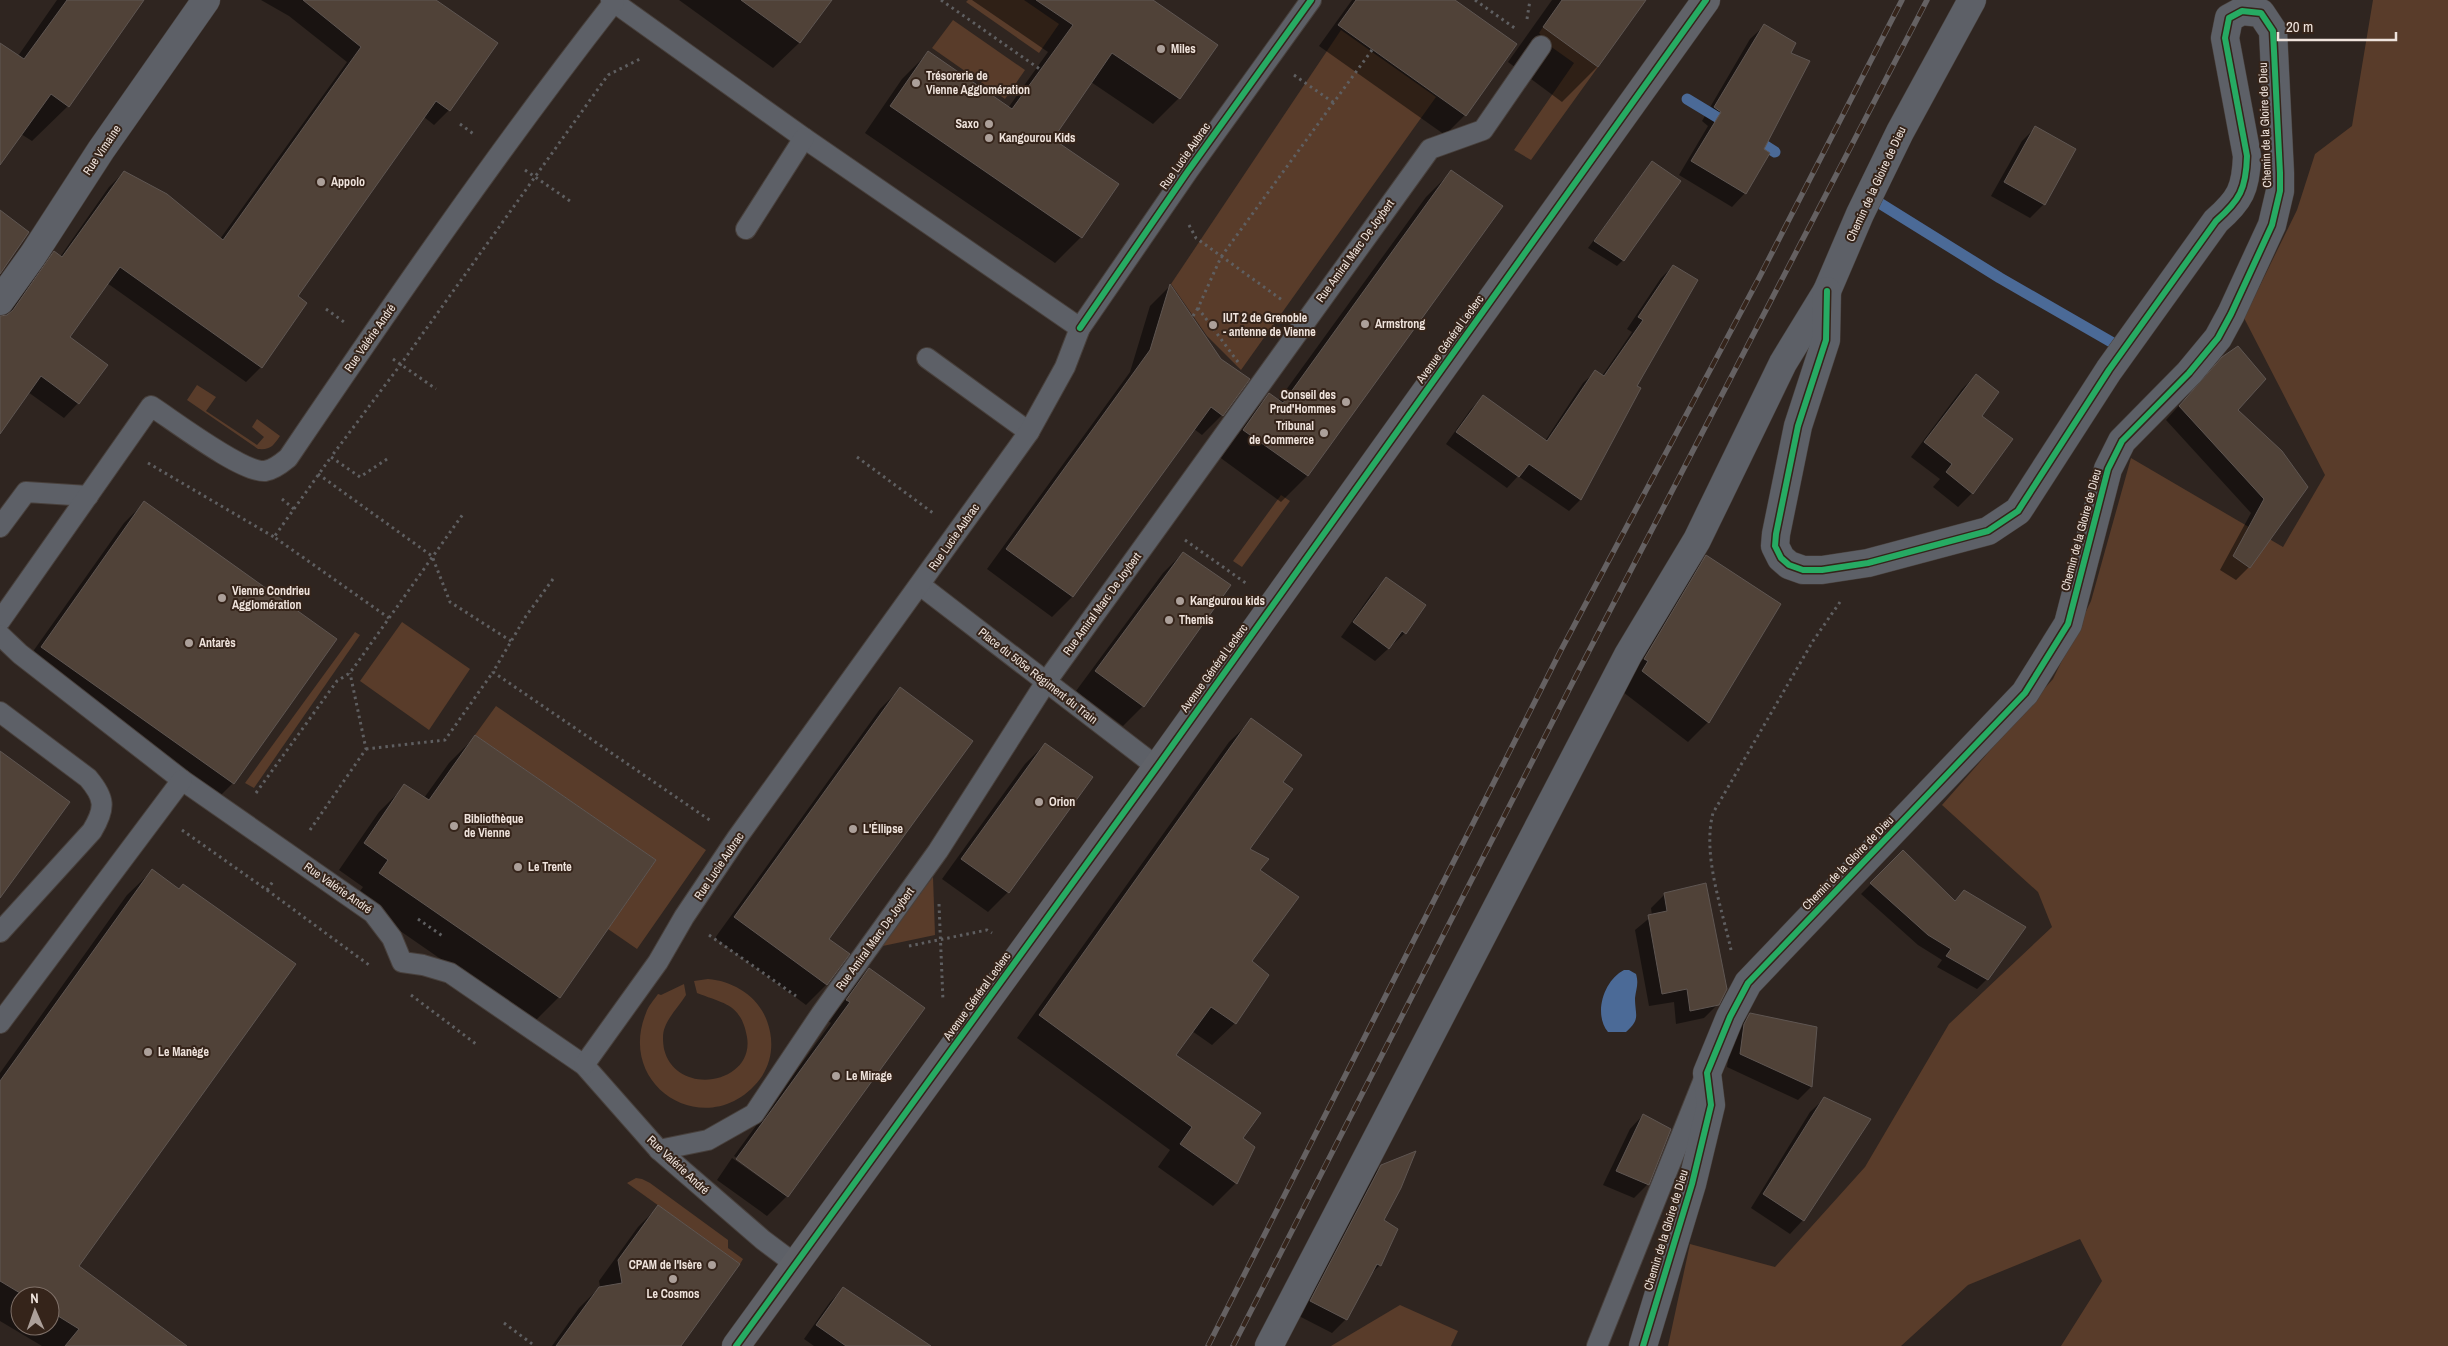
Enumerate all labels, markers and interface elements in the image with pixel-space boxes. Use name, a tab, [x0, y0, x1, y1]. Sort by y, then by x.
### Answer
scale bar	[2278, 10, 2396, 42]
text: 20 m	[2286, 16, 2313, 37]
place label: Miles	[1171, 41, 1196, 57]
marker: Miles	[1155, 43, 1167, 55]
street label: Chemin de la Gloire de Dieu	[2255, 62, 2275, 188]
place label: Trésorerie de Vienne Agglomération	[926, 68, 1030, 98]
marker: Trésorerie de Vienne Agglomération	[910, 77, 922, 89]
place label: Saxo	[955, 116, 979, 132]
marker: Saxo	[983, 118, 995, 130]
street label: Rue Lucie Aubrac	[1156, 119, 1214, 193]
street label: Rue Vimaine	[79, 122, 125, 178]
street label: Chemin de la Gloire de Dieu	[1842, 124, 1910, 244]
place label: Kangourou Kids	[999, 130, 1076, 146]
marker: Kangourou Kids	[983, 132, 995, 144]
place label: Appolo	[331, 174, 365, 190]
marker: Appolo	[315, 176, 327, 188]
street label: Rue Amiral Marc De Joybert	[1312, 196, 1398, 306]
street label: Avenue Général Leclerc	[1412, 292, 1487, 387]
street label: Rue Valérie André	[341, 301, 399, 375]
place label: IUT 2 de Grenoble - antenne de Vienne	[1223, 310, 1316, 340]
place label: Armstrong	[1375, 316, 1425, 332]
marker: Armstrong	[1359, 318, 1371, 330]
marker: IUT 2 de Grenoble - antenne de Vienne	[1207, 319, 1219, 331]
place label: Conseil des Prud'Hommes	[1270, 387, 1337, 417]
marker: Conseil des Prud'Hommes	[1340, 396, 1352, 408]
place label: Tribunal de Commerce	[1249, 418, 1315, 448]
marker: Tribunal de Commerce	[1318, 427, 1330, 439]
street label: Chemin de la Gloire de Dieu	[2057, 467, 2105, 593]
street label: Rue Lucie Aubrac	[925, 500, 983, 574]
street label: Rue Amiral Marc De Joybert	[1059, 549, 1145, 659]
place label: Vienne Condrieu Agglomération	[232, 583, 310, 613]
marker: Vienne Condrieu Agglomération	[216, 592, 228, 604]
place label: Kangourou kids	[1190, 593, 1265, 609]
marker: Kangourou kids	[1174, 595, 1186, 607]
place label: Themis	[1179, 612, 1214, 628]
marker: Themis	[1163, 614, 1175, 626]
street label: Avenue Général Leclerc	[1176, 621, 1251, 716]
street label: Place du 505e Régiment du Train	[975, 624, 1101, 728]
place label: Antarès	[199, 635, 236, 651]
marker: Antarès	[183, 637, 195, 649]
place label: Orion	[1049, 794, 1075, 810]
marker: Orion	[1033, 796, 1045, 808]
place label: Bibliothèque de Vienne	[464, 811, 524, 841]
street label: Chemin de la Gloire de Dieu	[1799, 812, 1897, 914]
marker: Bibliothèque de Vienne	[448, 820, 460, 832]
place label: L'Éllipse	[863, 821, 904, 837]
marker: L'Éllipse	[847, 823, 859, 835]
street label: Rue Lucie Aubrac	[690, 829, 748, 903]
street label: Rue Valérie André	[301, 859, 375, 917]
place label: Le Trente	[528, 859, 572, 875]
marker: Le Trente	[512, 861, 524, 873]
street label: Rue Amiral Marc De Joybert	[832, 884, 918, 994]
street label: Avenue Général Leclerc	[939, 949, 1014, 1044]
place label: Le Manège	[158, 1044, 209, 1060]
marker: Le Manège	[142, 1046, 154, 1058]
place label: Le Mirage	[846, 1068, 892, 1084]
marker: Le Mirage	[830, 1070, 842, 1082]
street label: Rue Valérie André	[643, 1132, 713, 1198]
street label: Chemin de la Gloire de Dieu	[1640, 1168, 1692, 1292]
place label: CPAM de l'Isère	[629, 1257, 703, 1273]
marker: CPAM de l'Isère	[706, 1259, 718, 1271]
marker: Le Cosmos	[667, 1273, 679, 1285]
north arrow	[10, 1286, 60, 1336]
place label: Le Cosmos	[646, 1286, 700, 1302]
text: N	[30, 1289, 39, 1307]

